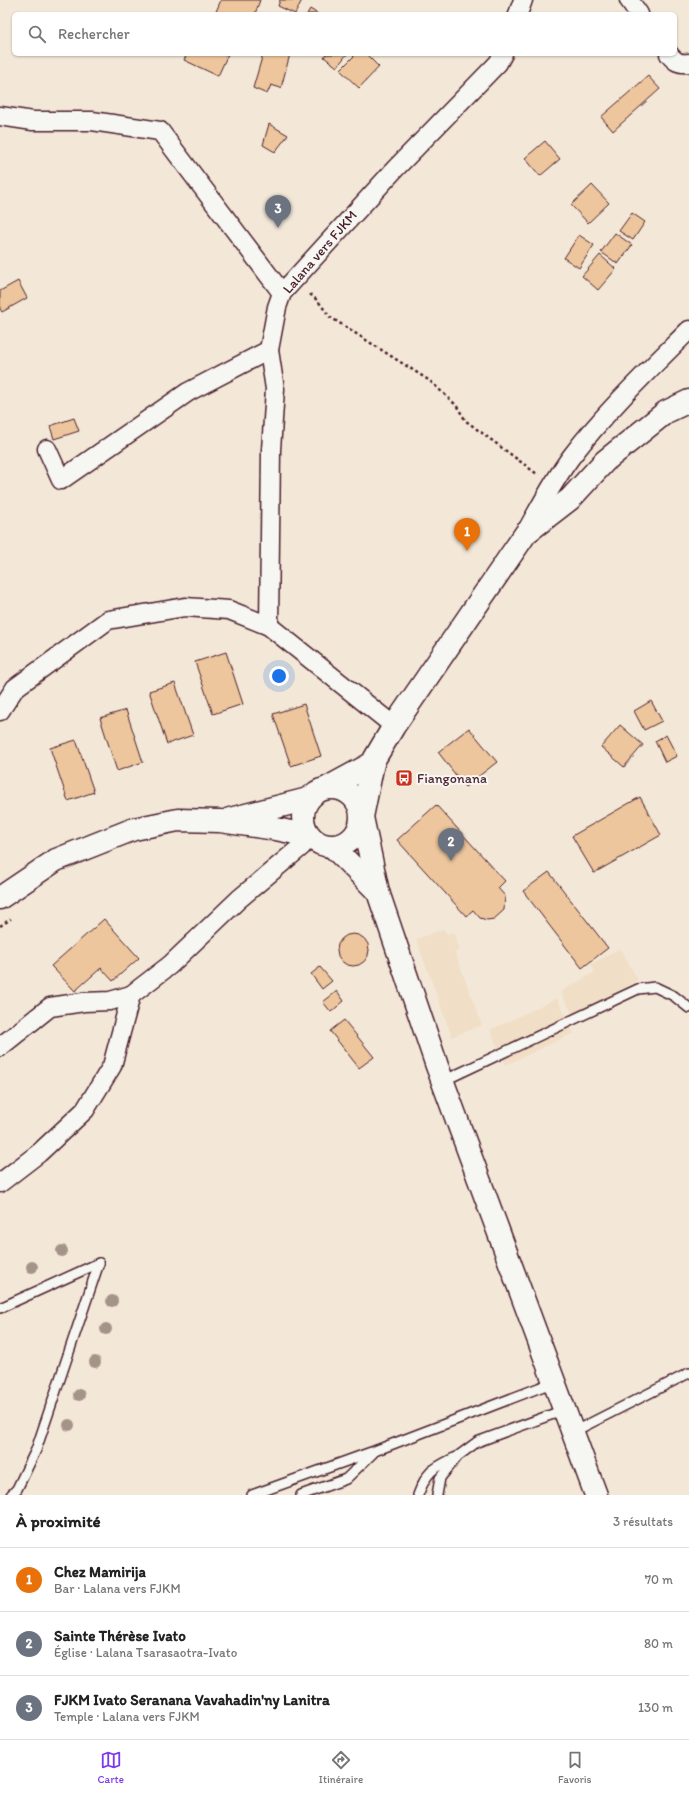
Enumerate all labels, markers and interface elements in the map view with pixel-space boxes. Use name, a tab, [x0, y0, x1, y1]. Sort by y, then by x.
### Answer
search box	[12, 12, 677, 56]
icon: search	[26, 23, 48, 45]
text: Rechercher	[58, 25, 130, 43]
pin: 3	[265, 195, 291, 228]
street label: Lalana vers FJKM	[279, 207, 361, 297]
pin: 1	[454, 518, 480, 551]
your location	[269, 666, 289, 686]
bus stop icon: Fiangonana	[394, 768, 414, 788]
place label: Fiangonana	[417, 770, 487, 787]
pin: 2	[438, 828, 464, 861]
text: À proximité	[16, 1511, 101, 1531]
text: 3 résultats	[613, 1514, 673, 1529]
text: Chez Mamirija	[54, 1563, 146, 1581]
text: 1	[26, 1572, 32, 1587]
text: 70 m	[645, 1572, 673, 1587]
text: Bar · Lalana vers FJKM	[54, 1581, 181, 1596]
text: Sainte Thérèse Ivato	[54, 1627, 186, 1645]
text: 2	[26, 1636, 32, 1651]
text: 80 m	[644, 1636, 673, 1651]
text: Église · Lalana Tsarasaotra-Ivato	[54, 1645, 237, 1660]
text: FJKM Ivato Seranana Vavahadin'ny Lanitra	[54, 1691, 330, 1709]
text: 3	[25, 1700, 33, 1715]
text: 130 m	[638, 1700, 673, 1715]
text: Temple · Lalana vers FJKM	[54, 1709, 200, 1724]
tab: Carte	[97, 1749, 124, 1786]
tab: Itinéraire	[319, 1749, 363, 1786]
tab: Favoris	[558, 1749, 592, 1786]

